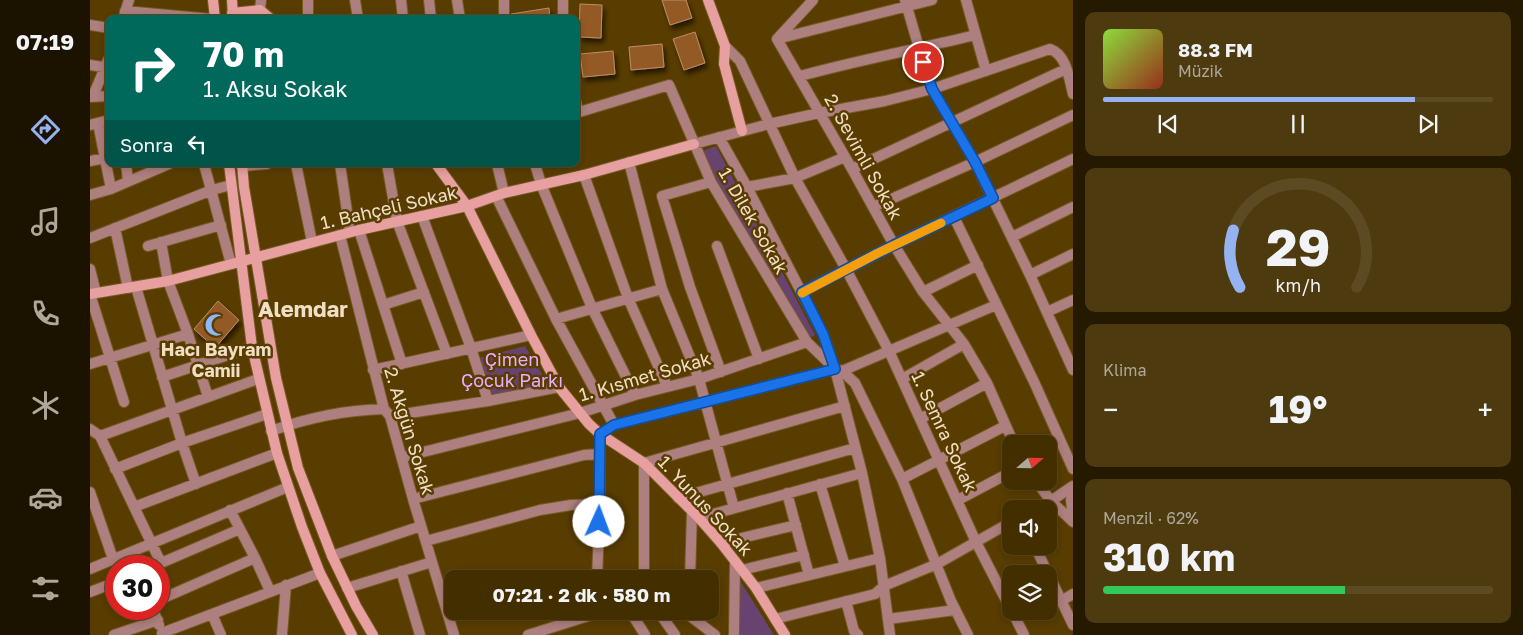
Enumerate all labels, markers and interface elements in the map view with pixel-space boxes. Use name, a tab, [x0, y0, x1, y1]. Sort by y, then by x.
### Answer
text: 07:19	[16, 28, 74, 55]
text: 70 m	[203, 33, 284, 75]
icon: right	[120, 35, 185, 100]
text: 88.3 FM	[1178, 38, 1253, 61]
pin	[902, 41, 944, 83]
icon: arrive	[909, 48, 937, 76]
text: Müzik	[1178, 61, 1223, 81]
text: 1. Aksu Sokak	[203, 75, 348, 102]
street label: 2. Sevimli Sokak	[820, 90, 908, 223]
icon: previous	[1154, 110, 1182, 138]
icon: pause	[1284, 110, 1312, 138]
icon: next	[1414, 110, 1442, 138]
icon: directions	[28, 112, 63, 147]
icon: left	[183, 130, 211, 158]
text: Sonra	[120, 133, 173, 156]
street label: 1. Dilek Sokak	[714, 163, 793, 278]
street label: 1. Bahçeli Sokak	[318, 181, 459, 233]
icon: music	[28, 204, 63, 239]
text: 29	[1266, 215, 1330, 277]
text: km/h	[1275, 274, 1321, 296]
district label: Alemdar	[258, 295, 348, 322]
icon: phone	[28, 296, 63, 331]
mosque icon: Hacı Bayram Camii	[203, 312, 229, 338]
place label: Hacı Bayram Camii	[161, 338, 271, 381]
street label: 1. Kısmet Sokak	[576, 347, 713, 405]
park label: Çimen Çocuk Parkı	[461, 348, 563, 391]
text: Klima	[1103, 360, 1147, 380]
street label: 2. Akgün Sokak	[380, 364, 440, 497]
street label: 1. Semra Sokak	[907, 368, 982, 495]
text: 19°	[1269, 386, 1327, 431]
icon: climate	[28, 388, 63, 423]
text: −	[1103, 393, 1118, 426]
text: +	[1478, 393, 1493, 426]
north arrow	[1002, 435, 1058, 490]
map controls	[1002, 435, 1057, 620]
street label: 1. Yunus Sokak	[654, 451, 758, 560]
icon: car	[28, 480, 63, 515]
position arrow	[572, 495, 624, 547]
button: sound	[1002, 500, 1057, 555]
text: Menzil · 62%	[1103, 508, 1199, 528]
text: 310 km	[1103, 534, 1235, 579]
speed limit sign: 30	[105, 555, 170, 620]
button: layers	[1002, 565, 1057, 620]
icon: filters	[28, 571, 63, 606]
text: 07:21 · 2 dk · 580 m	[493, 583, 670, 606]

